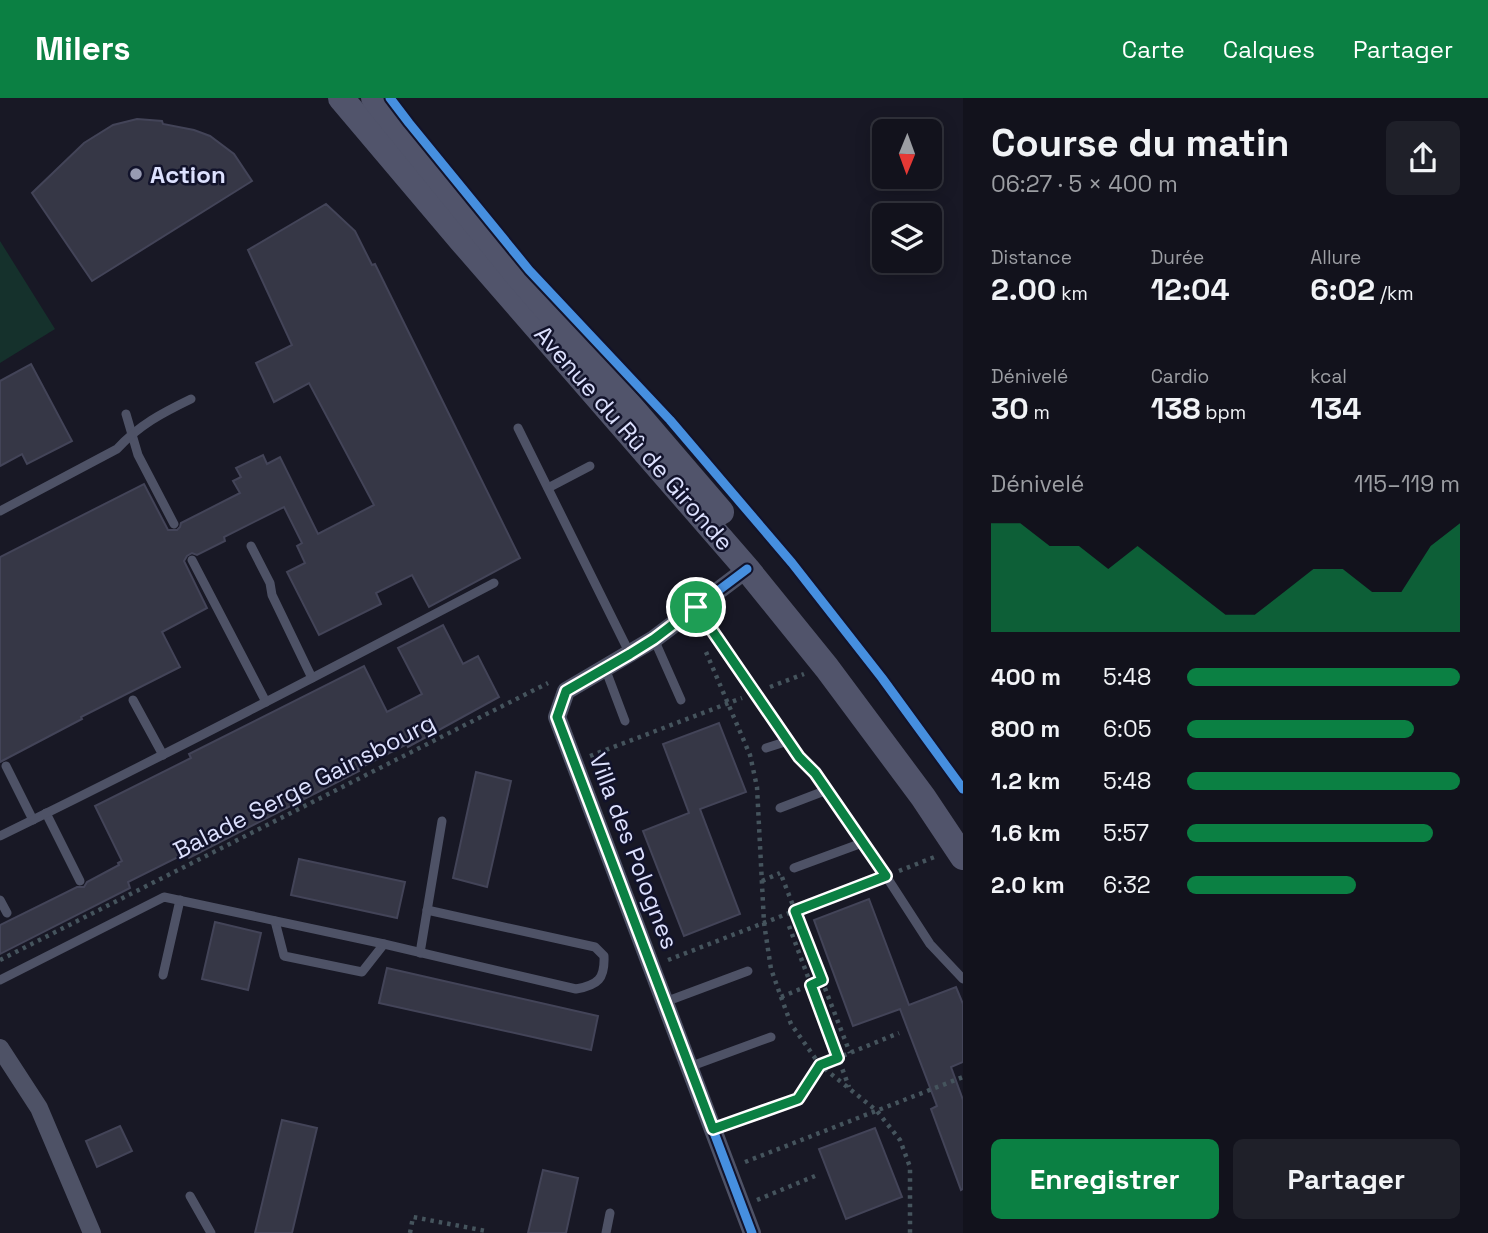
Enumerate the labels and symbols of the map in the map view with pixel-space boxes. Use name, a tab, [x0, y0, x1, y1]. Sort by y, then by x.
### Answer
north arrow	[872, 119, 942, 189]
place label: Action	[150, 159, 226, 190]
marker: Action	[128, 166, 144, 182]
street label: Avenue du Rû de Gironde	[528, 319, 740, 557]
pin	[666, 577, 726, 637]
street label: Balade Serge Gainsbourg	[168, 706, 440, 866]
street label: Villa des Polognes	[582, 749, 686, 953]

